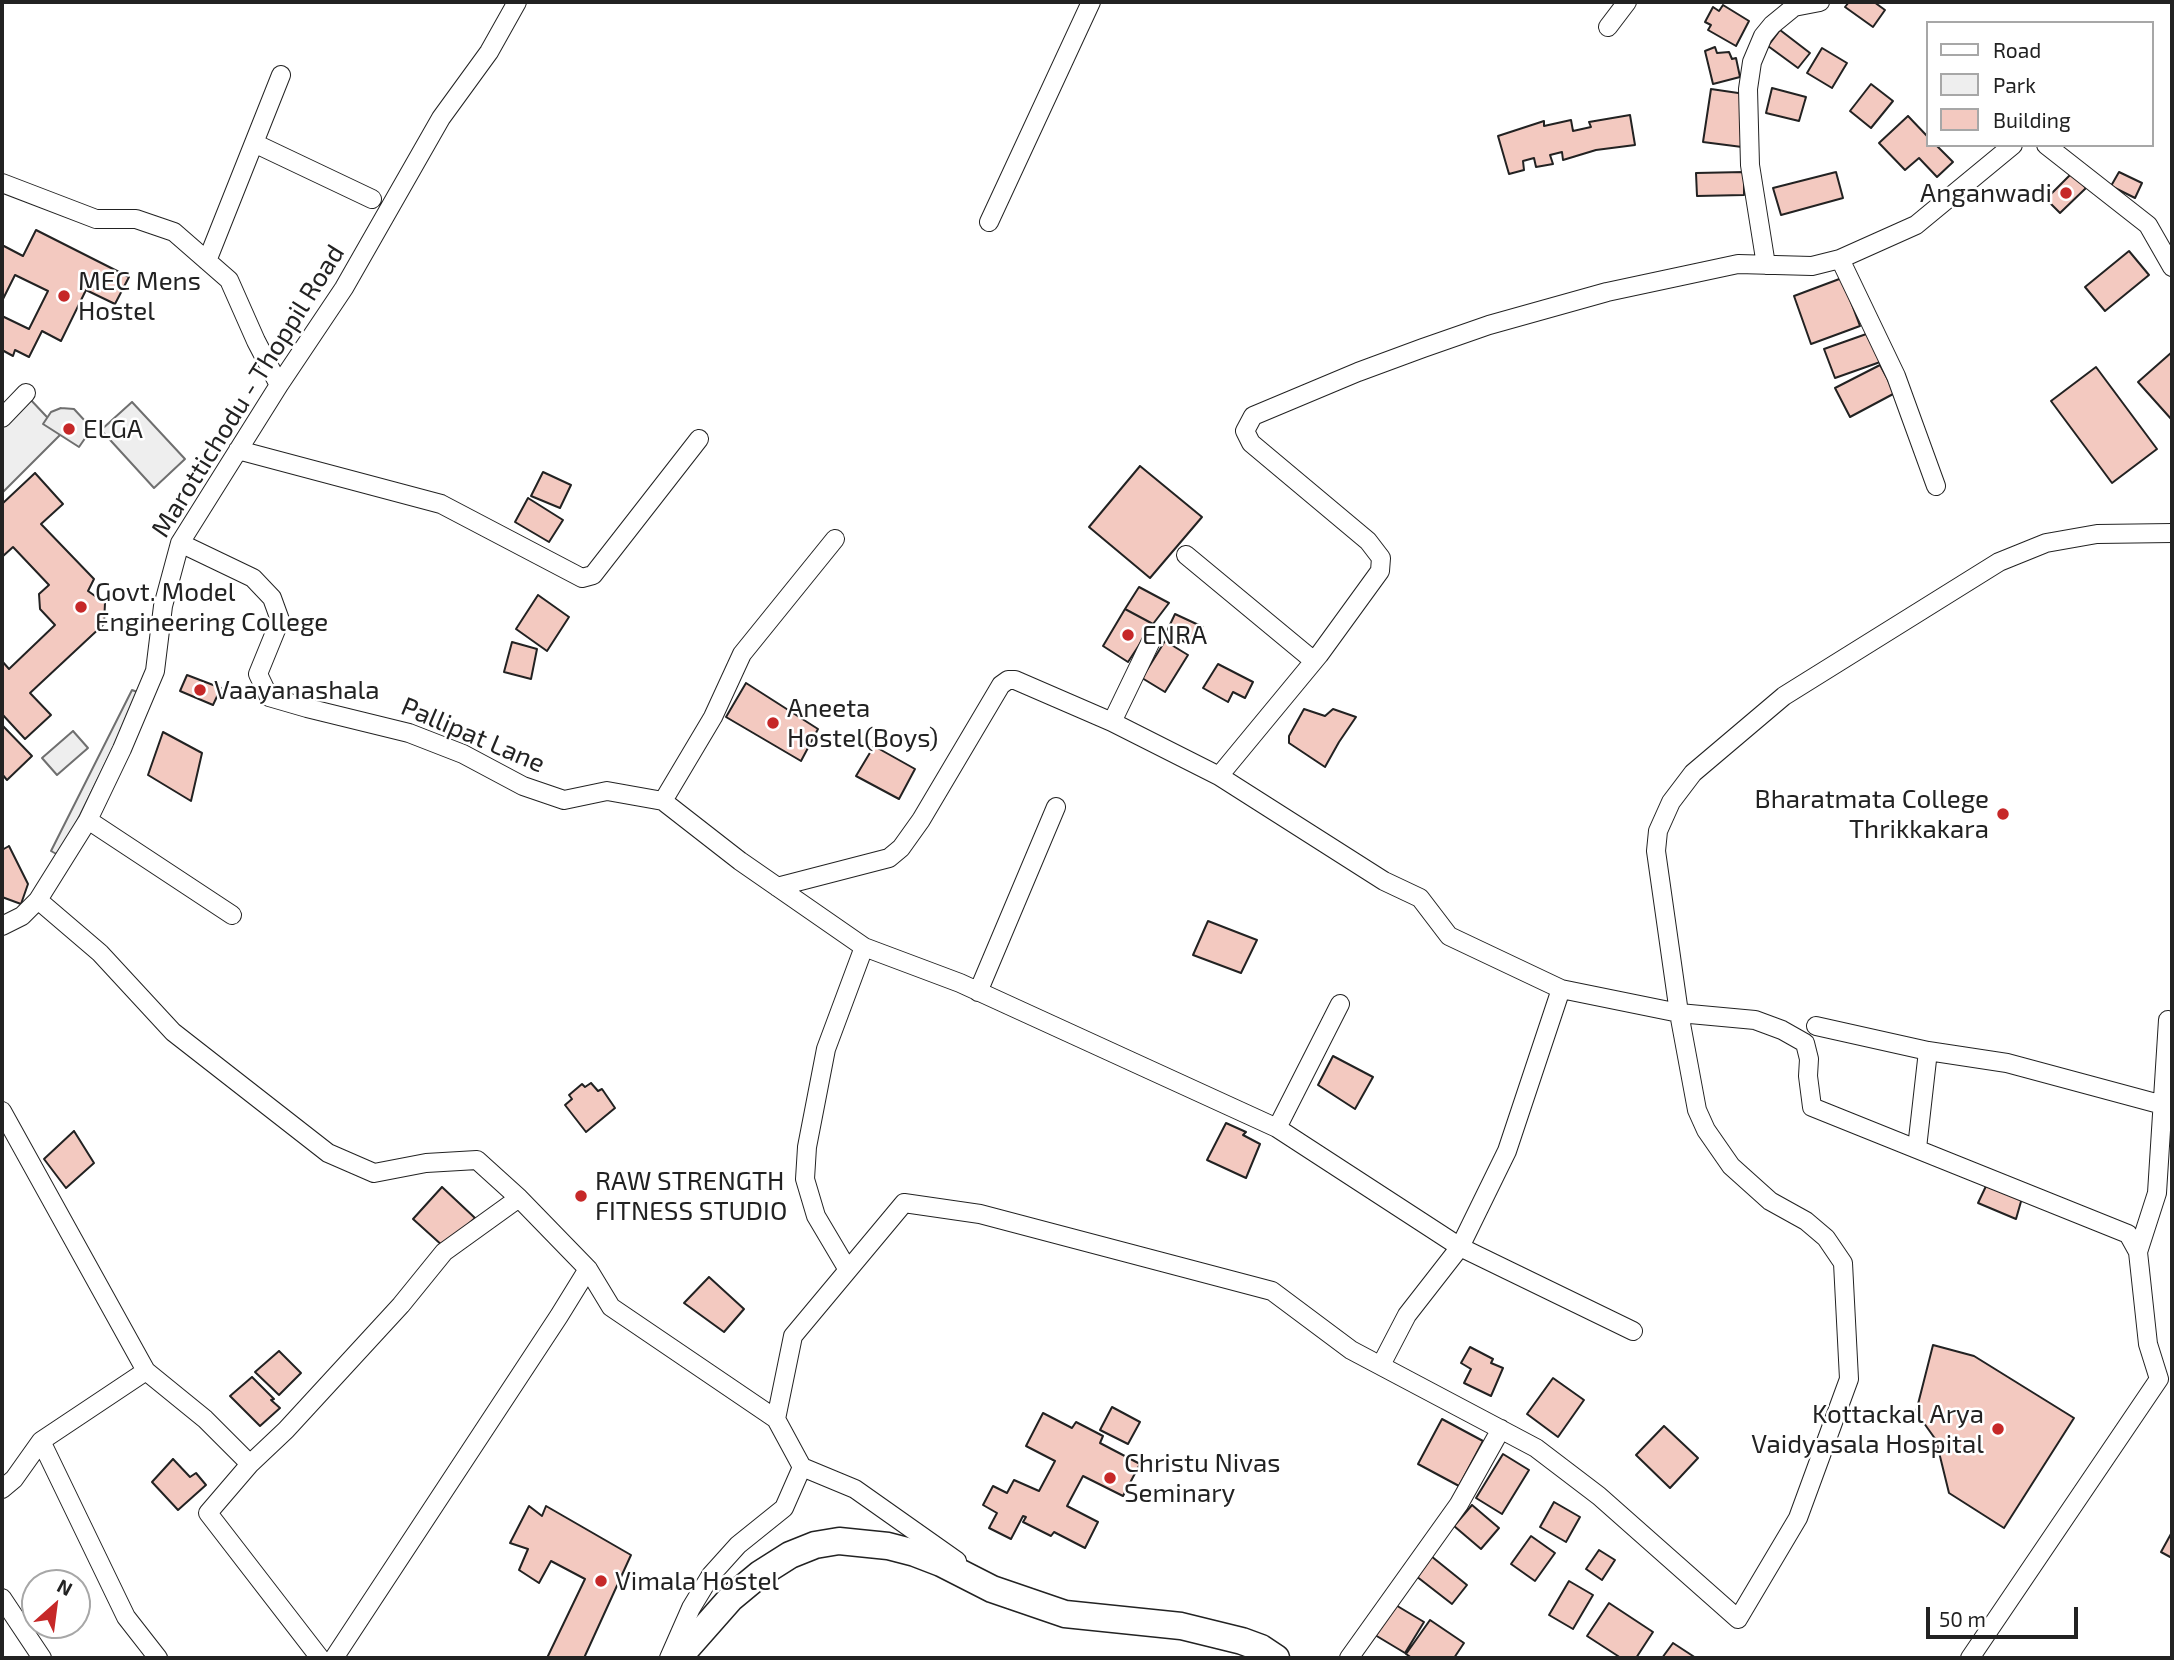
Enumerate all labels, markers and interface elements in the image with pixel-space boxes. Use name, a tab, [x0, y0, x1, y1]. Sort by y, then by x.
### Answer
legend	[1926, 21, 2153, 147]
text: Road	[1993, 37, 2041, 62]
text: Park	[1993, 72, 2036, 97]
text: Building	[1993, 107, 2071, 132]
place label: Anganwadi	[1920, 177, 2052, 209]
marker: Anganwadi	[2058, 185, 2074, 201]
street label: Marottichodu - Thoppil Road	[145, 239, 351, 543]
place label: MEC Mens Hostel	[78, 265, 201, 326]
marker: MEC Mens Hostel	[56, 288, 72, 304]
place label: ELGA	[83, 413, 143, 445]
marker: ELGA	[61, 421, 77, 437]
place label: Govt. Model Engineering College	[95, 576, 328, 638]
marker: Govt. Model Engineering College	[73, 599, 89, 615]
place label: ENRA	[1142, 619, 1207, 651]
marker: ENRA	[1120, 627, 1136, 643]
place label: Vaayanashala	[214, 674, 380, 706]
marker: Vaayanashala	[192, 682, 208, 698]
street label: Pallipat Lane	[396, 691, 550, 779]
place label: Aneeta Hostel(Boys)	[787, 692, 938, 754]
marker: Aneeta Hostel(Boys)	[765, 715, 781, 731]
place label: Bharatmata College Thrikkakara	[1755, 783, 1989, 844]
marker: Bharatmata College Thrikkakara	[1995, 806, 2011, 822]
place label: RAW STRENGTH FITNESS STUDIO	[595, 1165, 787, 1226]
marker: RAW STRENGTH FITNESS STUDIO	[573, 1188, 589, 1204]
place label: Kottackal Arya Vaidyasala Hospital	[1751, 1398, 1984, 1460]
marker: Kottackal Arya Vaidyasala Hospital	[1990, 1421, 2006, 1437]
place label: Christu Nivas Seminary	[1124, 1447, 1280, 1508]
marker: Christu Nivas Seminary	[1102, 1470, 1118, 1486]
place label: Vimala Hostel	[615, 1565, 779, 1597]
north arrow	[21, 1569, 91, 1639]
text: N	[54, 1573, 77, 1600]
marker: Vimala Hostel	[593, 1573, 609, 1589]
scale bar	[1929, 1594, 2081, 1638]
text: 50 m	[1939, 1606, 1986, 1631]

